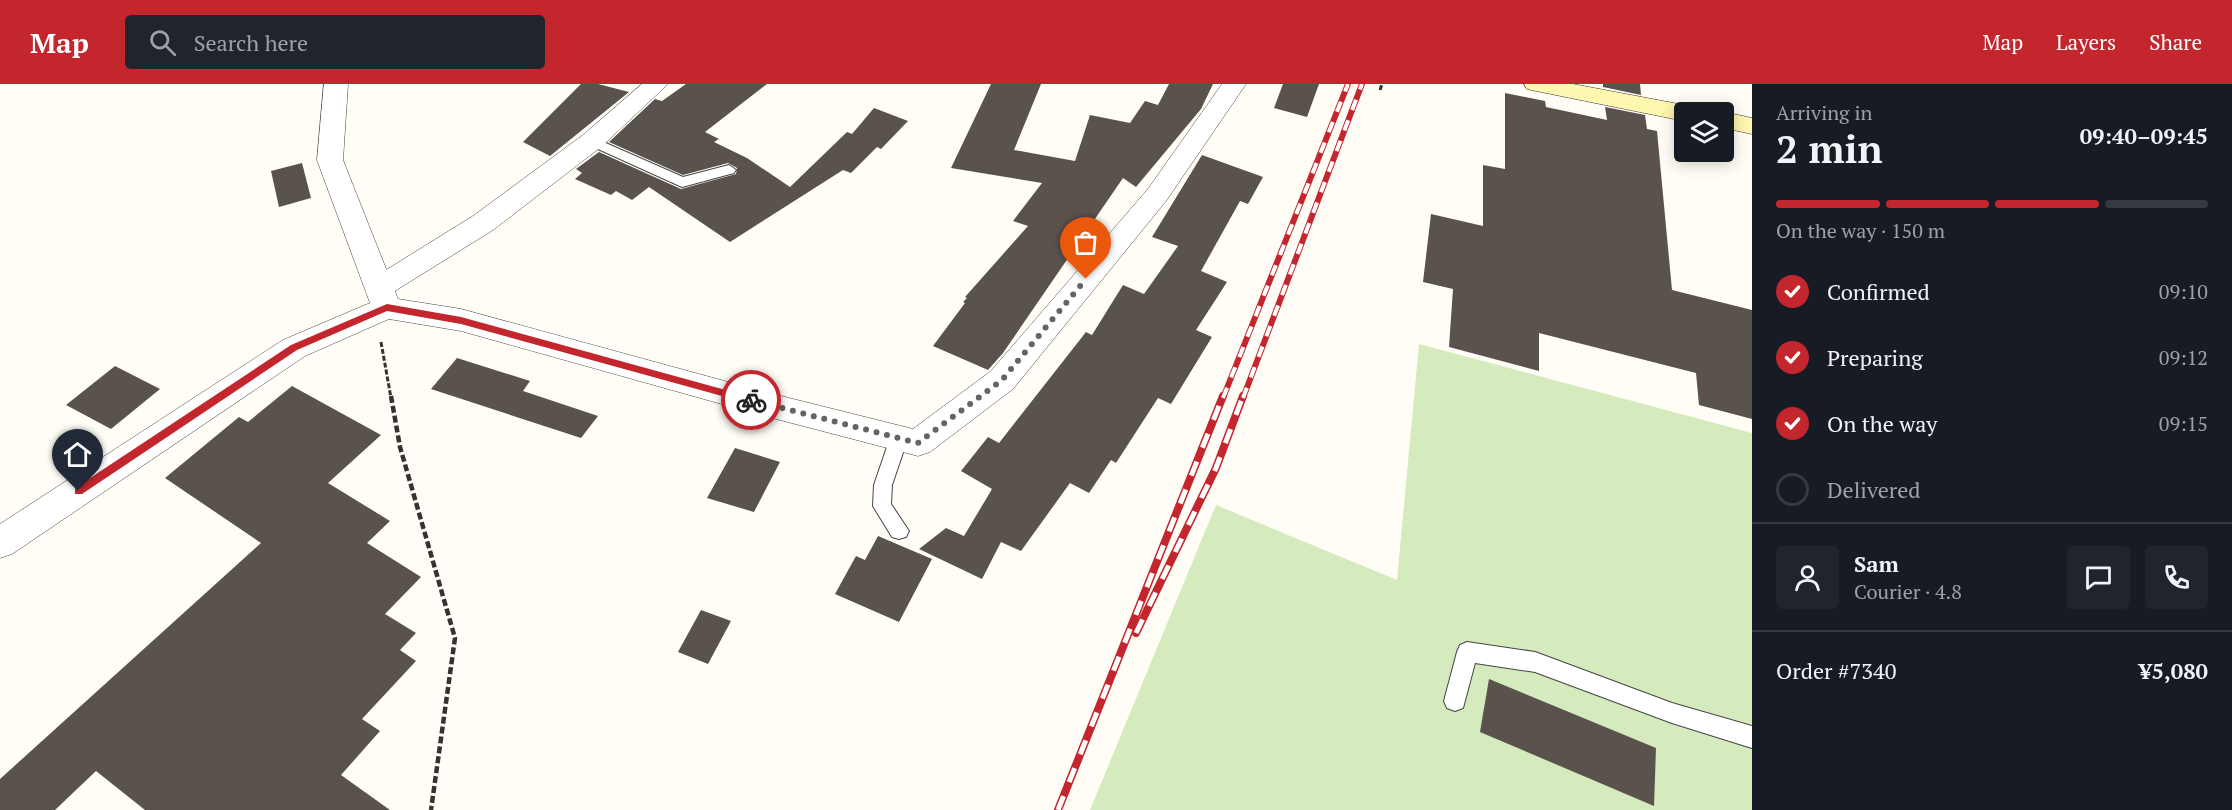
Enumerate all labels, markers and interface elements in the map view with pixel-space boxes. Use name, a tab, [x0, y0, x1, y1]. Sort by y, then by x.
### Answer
search box	[125, 15, 545, 69]
text: Map	[30, 24, 89, 61]
icon: search	[146, 26, 179, 59]
text: Search here	[194, 28, 308, 57]
text: Map	[1982, 28, 2023, 56]
text: Layers	[2056, 28, 2116, 56]
text: Share	[2149, 28, 2202, 56]
text: Arriving in	[1776, 99, 1872, 126]
map controls	[1674, 102, 1734, 162]
button: layers	[1674, 102, 1734, 162]
text: 09:40–09:45	[2080, 121, 2208, 150]
text: 2 min	[1776, 122, 1883, 174]
pin	[1060, 217, 1111, 279]
text: On the way · 150 m	[1776, 217, 1945, 244]
icon: bag	[1069, 226, 1102, 259]
icon: check	[1776, 275, 1809, 308]
text: Confirmed	[1827, 277, 1930, 306]
text: 09:10	[2159, 278, 2208, 305]
icon: check	[1776, 341, 1809, 374]
text: Preparing	[1827, 343, 1923, 372]
text: 09:12	[2159, 344, 2208, 371]
courier	[721, 370, 781, 430]
icon: bike	[735, 384, 768, 417]
icon: check	[1776, 407, 1809, 440]
text: On the way	[1827, 409, 1937, 438]
text: 09:15	[2159, 410, 2208, 437]
pin	[52, 429, 103, 491]
icon: home	[61, 438, 94, 471]
text: Delivered	[1827, 475, 1920, 504]
button: person	[1776, 546, 1839, 609]
button: chat	[2067, 546, 2130, 609]
button: phone	[2145, 546, 2208, 609]
text: Sam	[1854, 549, 1899, 578]
text: Courier · 4.8	[1854, 578, 1962, 605]
text: Order #7340	[1776, 656, 1896, 685]
text: ¥5,080	[2139, 656, 2208, 685]

